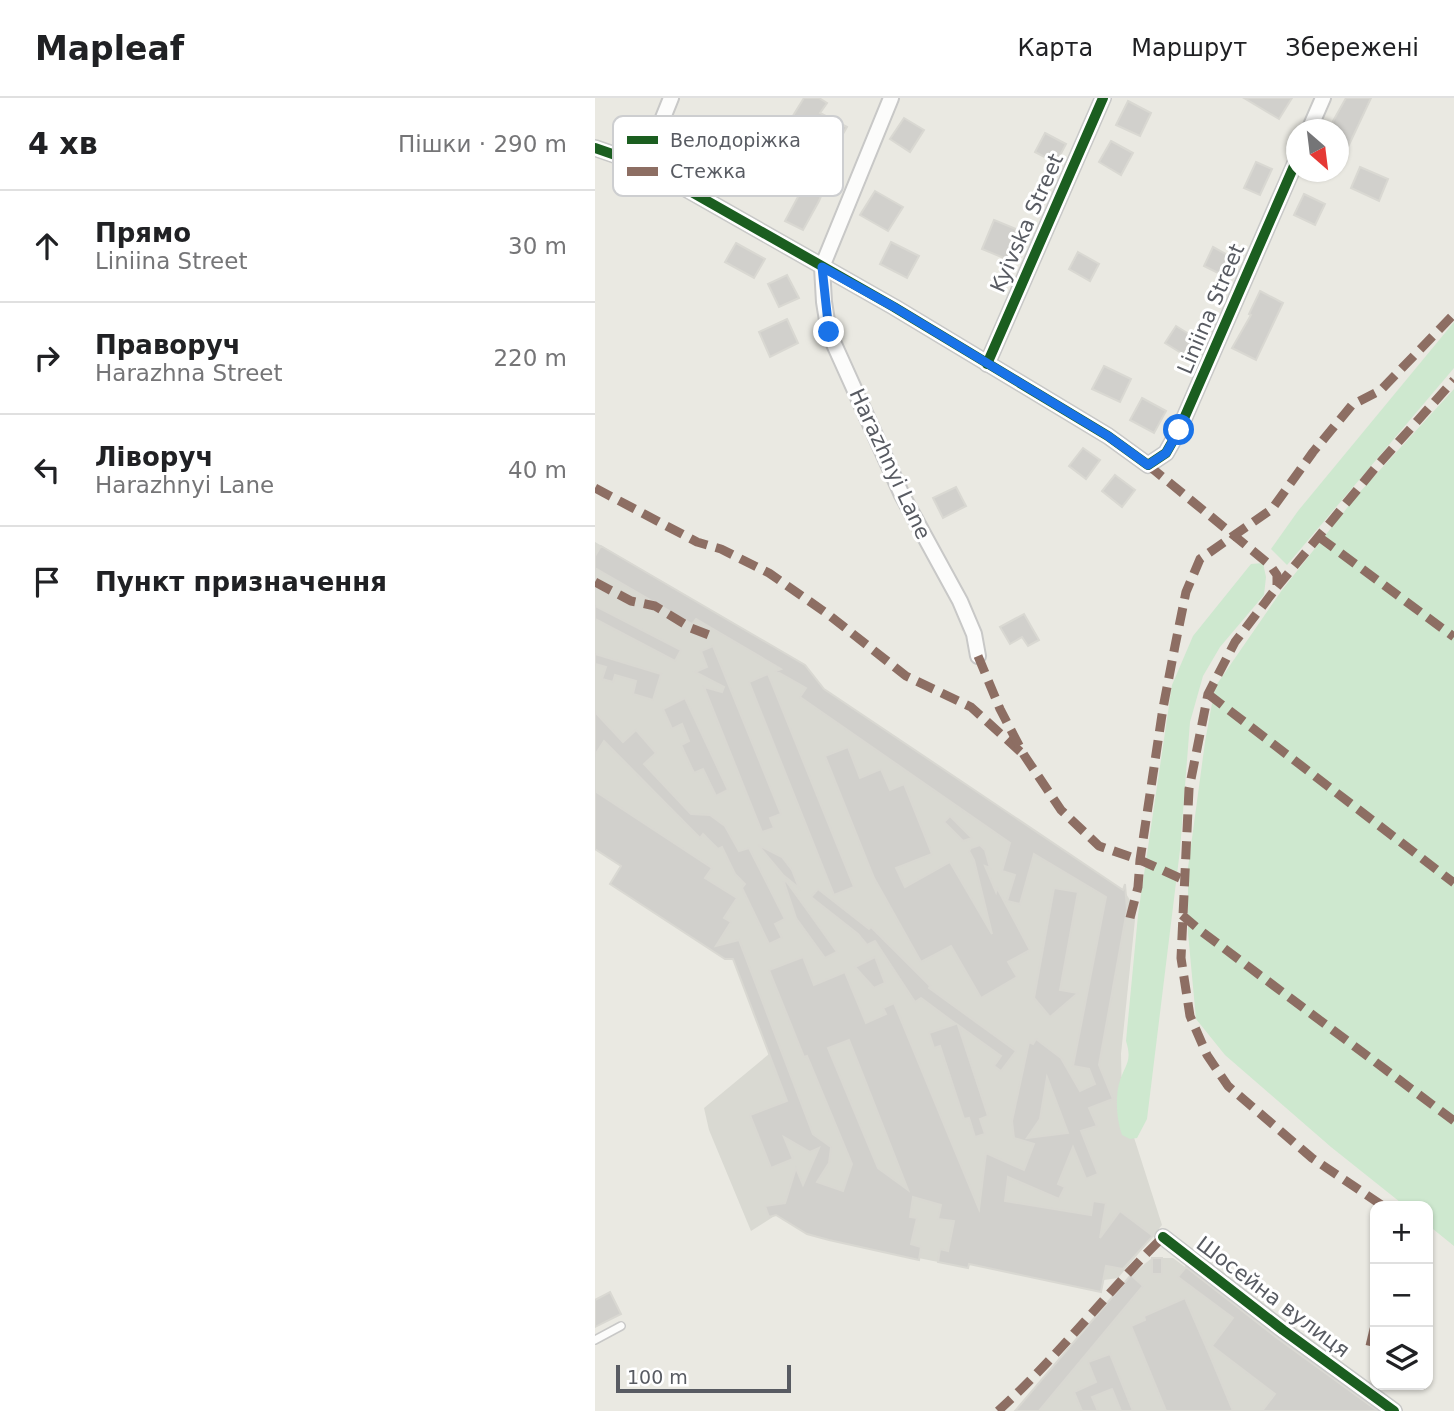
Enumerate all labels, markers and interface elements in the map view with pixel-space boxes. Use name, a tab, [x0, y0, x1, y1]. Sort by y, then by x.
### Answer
text: Mapleaf	[35, 29, 184, 68]
text: Карта	[1018, 34, 1093, 62]
text: Маршрут	[1131, 34, 1247, 62]
text: Збережені	[1285, 34, 1419, 62]
legend	[613, 116, 843, 196]
north arrow	[1286, 119, 1349, 182]
text: 4 хв	[28, 126, 98, 161]
text: Велодоріжка	[670, 129, 801, 151]
text: Пішки · 290 m	[398, 131, 567, 157]
street label: Kyivska Street	[986, 150, 1068, 296]
text: Стежка	[670, 160, 746, 182]
text: Прямо	[95, 218, 191, 248]
icon: ahead	[28, 227, 66, 265]
text: 30 m	[508, 233, 567, 259]
street label: Liniina Street	[1173, 240, 1249, 378]
text: Liniina Street	[95, 248, 247, 274]
route end	[813, 316, 844, 347]
text: Праворуч	[95, 330, 241, 360]
icon: right	[28, 339, 66, 377]
text: 220 m	[493, 345, 567, 371]
text: Harazhna Street	[95, 360, 282, 386]
street label: Harazhnyi Lane	[845, 385, 935, 543]
route start	[1163, 414, 1194, 445]
text: Ліворуч	[95, 442, 213, 472]
icon: left	[28, 451, 66, 489]
text: 40 m	[508, 457, 567, 483]
text: Harazhnyi Lane	[95, 472, 274, 498]
icon: arrive	[28, 563, 66, 601]
text: Пункт призначення	[95, 567, 387, 597]
map controls	[1370, 1201, 1433, 1390]
button: +	[1370, 1201, 1433, 1264]
street label: Шосейна вулиця	[1192, 1232, 1354, 1362]
button: −	[1370, 1264, 1433, 1327]
button: layers	[1370, 1327, 1433, 1390]
scale bar	[616, 1362, 791, 1394]
text: 100 m	[627, 1366, 688, 1388]

